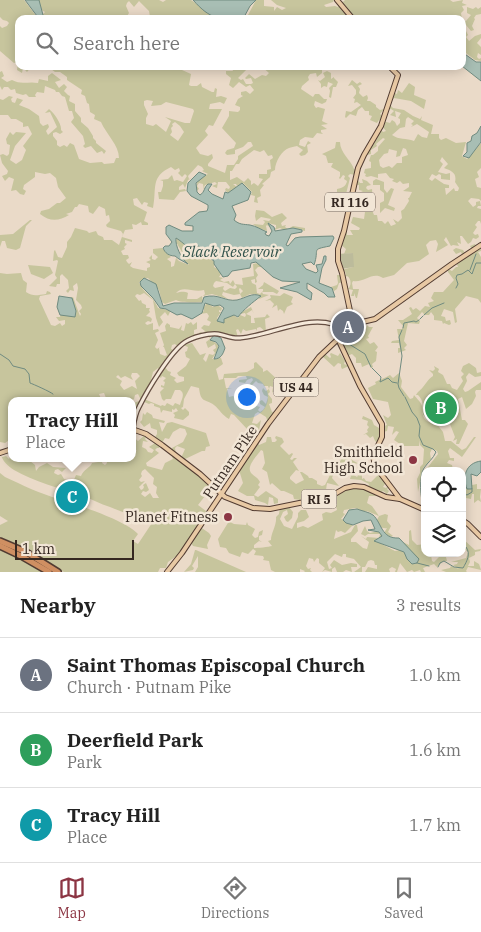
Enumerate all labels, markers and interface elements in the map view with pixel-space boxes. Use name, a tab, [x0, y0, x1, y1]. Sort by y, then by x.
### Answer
search box	[15, 15, 466, 70]
icon: search	[33, 29, 61, 57]
text: Search here	[73, 31, 180, 55]
road number: RI 116	[325, 192, 375, 212]
water label: Slack Reservoir	[182, 242, 282, 261]
pin: A	[332, 308, 364, 346]
road number: US 44	[274, 378, 318, 397]
your location	[234, 384, 260, 410]
pin: B	[425, 389, 457, 427]
popup	[8, 397, 136, 462]
text: Tracy Hill	[25, 408, 119, 432]
street label: Putnam Pike	[199, 422, 261, 502]
text: Place	[25, 432, 66, 452]
place label: Smithfield High School	[324, 443, 403, 477]
marker: Smithfield High School	[407, 454, 419, 466]
map controls	[421, 467, 466, 557]
button: locate	[421, 467, 466, 512]
pin: C	[56, 478, 88, 516]
road number: RI 5	[302, 489, 336, 508]
place label: Planet Fitness	[125, 508, 218, 526]
marker: Planet Fitness	[222, 511, 234, 523]
button: layers	[421, 512, 466, 557]
scale bar	[15, 537, 134, 560]
text: 1 km	[22, 540, 55, 558]
text: Nearby	[20, 591, 96, 619]
text: 3 results	[396, 595, 461, 615]
text: Saint Thomas Episcopal Church	[67, 653, 365, 677]
text: A	[30, 665, 42, 685]
text: 1.0 km	[409, 665, 461, 685]
text: Church · Putnam Pike	[67, 677, 231, 697]
text: Deerfield Park	[67, 728, 203, 752]
text: B	[30, 740, 42, 760]
text: 1.6 km	[409, 740, 461, 760]
text: Park	[67, 752, 102, 772]
text: Tracy Hill	[67, 803, 160, 827]
text: C	[31, 815, 41, 835]
text: 1.7 km	[409, 815, 461, 835]
text: Place	[67, 827, 107, 847]
tab: Map	[58, 874, 86, 922]
tab: Directions	[201, 874, 269, 922]
tab: Saved	[384, 874, 423, 922]

